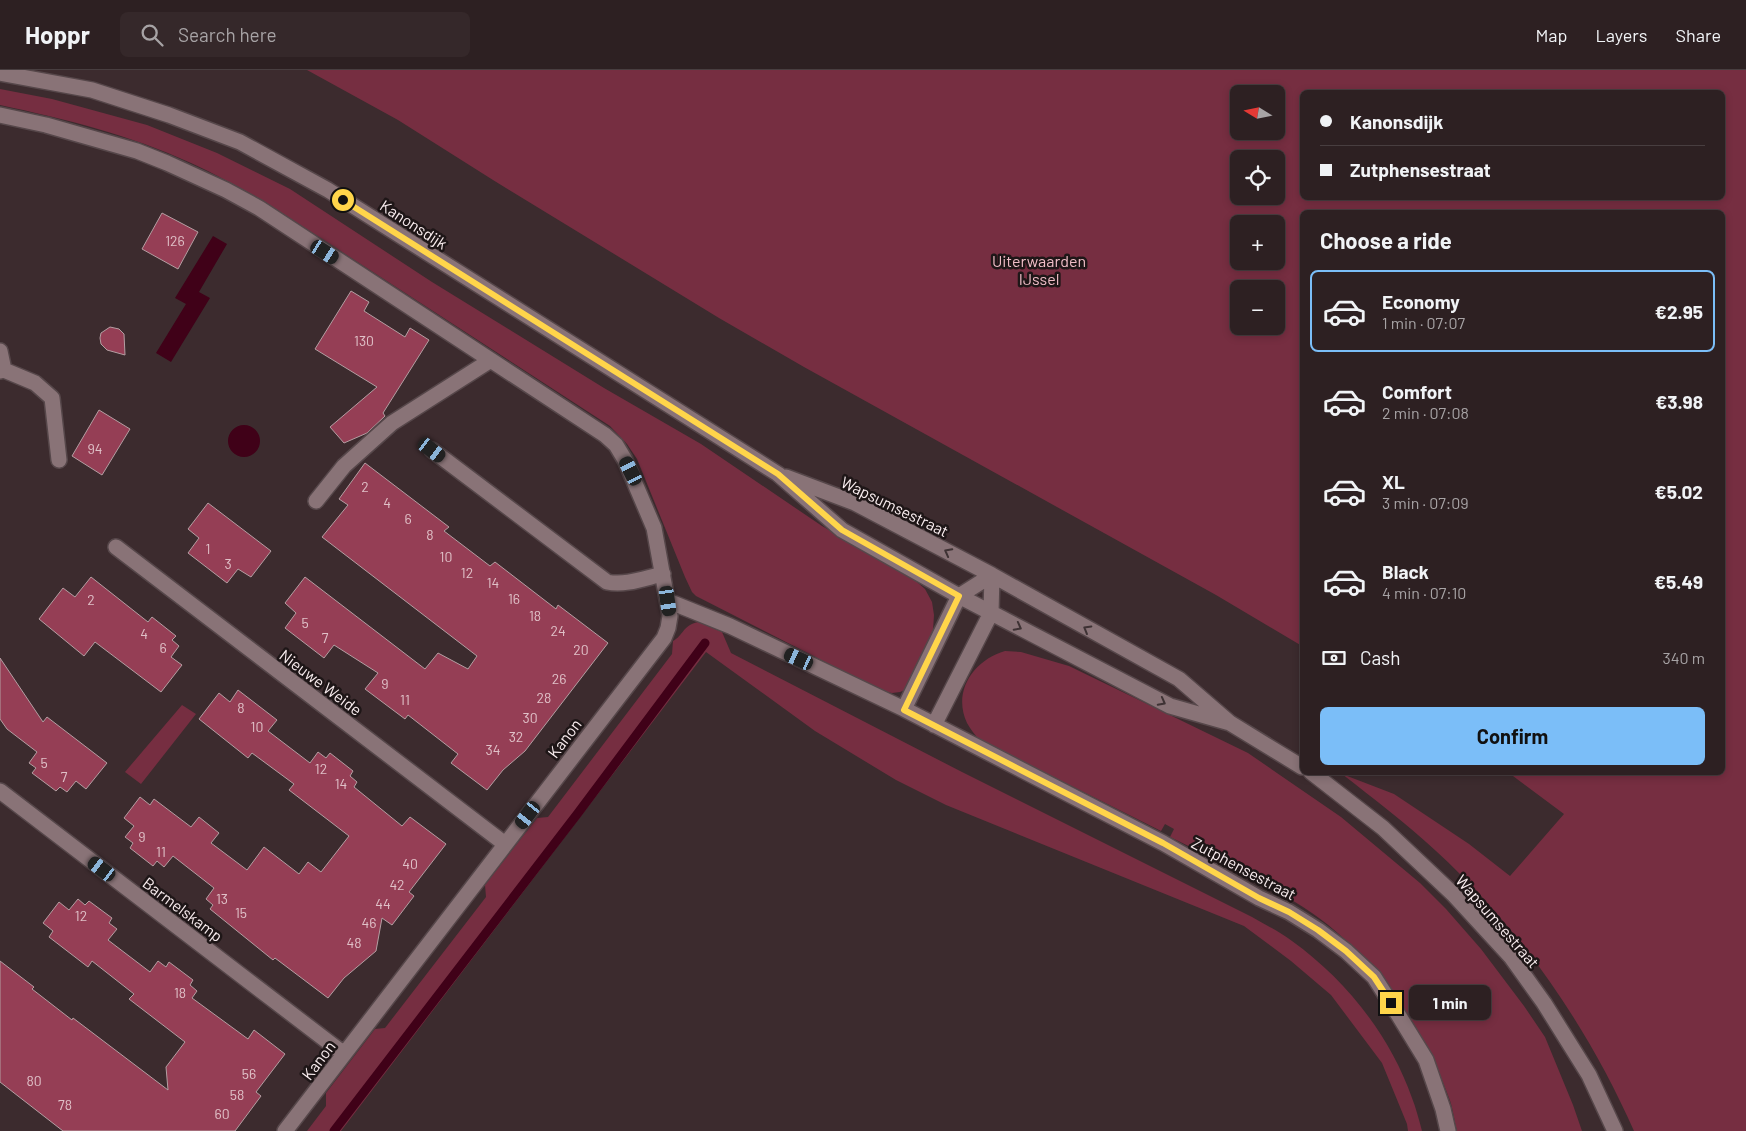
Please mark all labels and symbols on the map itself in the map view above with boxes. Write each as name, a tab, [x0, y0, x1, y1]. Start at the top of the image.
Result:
north arrow	[1230, 85, 1285, 140]
route start	[332, 189, 354, 211]
street label: Kanonsdijk	[377, 195, 451, 253]
house number: 126	[165, 232, 185, 249]
car	[308, 238, 341, 266]
park label: Uiterwaarden IJssel	[992, 251, 1086, 288]
house number: 130	[354, 332, 374, 349]
car	[415, 435, 448, 465]
house number: 94	[87, 440, 103, 457]
car	[617, 454, 644, 488]
street label: Wapsumsestraat	[838, 472, 952, 540]
house number: 2	[361, 478, 369, 495]
house number: 4	[383, 494, 391, 511]
house number: 6	[404, 510, 412, 527]
house number: 8	[426, 526, 434, 543]
house number: 1	[206, 540, 210, 557]
house number: 10	[440, 548, 452, 565]
one-way arrow	[945, 548, 954, 558]
house number: 3	[224, 555, 232, 572]
house number: 12	[461, 564, 473, 581]
house number: 14	[487, 574, 499, 591]
car	[658, 585, 677, 617]
house number: 16	[508, 590, 520, 607]
house number: 2	[87, 591, 95, 608]
house number: 18	[529, 607, 541, 624]
house number: 5	[301, 614, 309, 631]
one-way arrow	[1013, 621, 1022, 631]
house number: 24	[550, 622, 566, 639]
house number: 4	[140, 625, 148, 642]
one-way arrow	[1083, 625, 1092, 635]
house number: 7	[322, 629, 329, 646]
house number: 6	[159, 639, 167, 656]
house number: 20	[573, 641, 589, 658]
street label: Nieuwe Weide	[276, 645, 366, 719]
car	[782, 646, 815, 672]
house number: 26	[552, 670, 566, 687]
house number: 9	[381, 675, 389, 692]
house number: 28	[537, 689, 551, 706]
house number: 11	[400, 691, 410, 708]
one-way arrow	[1157, 696, 1166, 706]
house number: 8	[237, 699, 245, 716]
house number: 30	[522, 709, 538, 726]
street label: Kanon	[543, 715, 585, 761]
house number: 10	[251, 718, 263, 735]
house number: 32	[509, 728, 523, 745]
house number: 34	[486, 741, 500, 758]
house number: 5	[40, 754, 48, 771]
house number: 12	[315, 760, 327, 777]
house number: 7	[61, 768, 68, 785]
house number: 14	[335, 775, 347, 792]
car	[512, 799, 543, 831]
house number: 9	[138, 828, 146, 845]
street label: Zutphensestraat	[1189, 833, 1299, 903]
house number: 11	[156, 843, 166, 860]
car	[85, 854, 118, 884]
house number: 40	[402, 855, 418, 872]
street label: Wapsumsestraat	[1452, 871, 1544, 971]
street label: Barmelskamp	[139, 873, 227, 945]
house number: 42	[389, 876, 405, 893]
house number: 13	[216, 890, 228, 907]
house number: 44	[375, 895, 391, 912]
house number: 15	[235, 904, 247, 921]
house number: 12	[75, 907, 87, 924]
house number: 46	[362, 914, 376, 931]
house number: 48	[346, 934, 362, 951]
house number: 18	[174, 984, 186, 1001]
callout: 1 min	[1408, 986, 1491, 1020]
route end	[1380, 992, 1402, 1014]
street label: Kanon	[297, 1037, 339, 1083]
house number: 56	[242, 1065, 256, 1082]
house number: 80	[26, 1072, 42, 1089]
house number: 58	[230, 1086, 244, 1103]
house number: 78	[58, 1096, 72, 1113]
house number: 60	[214, 1105, 230, 1122]

